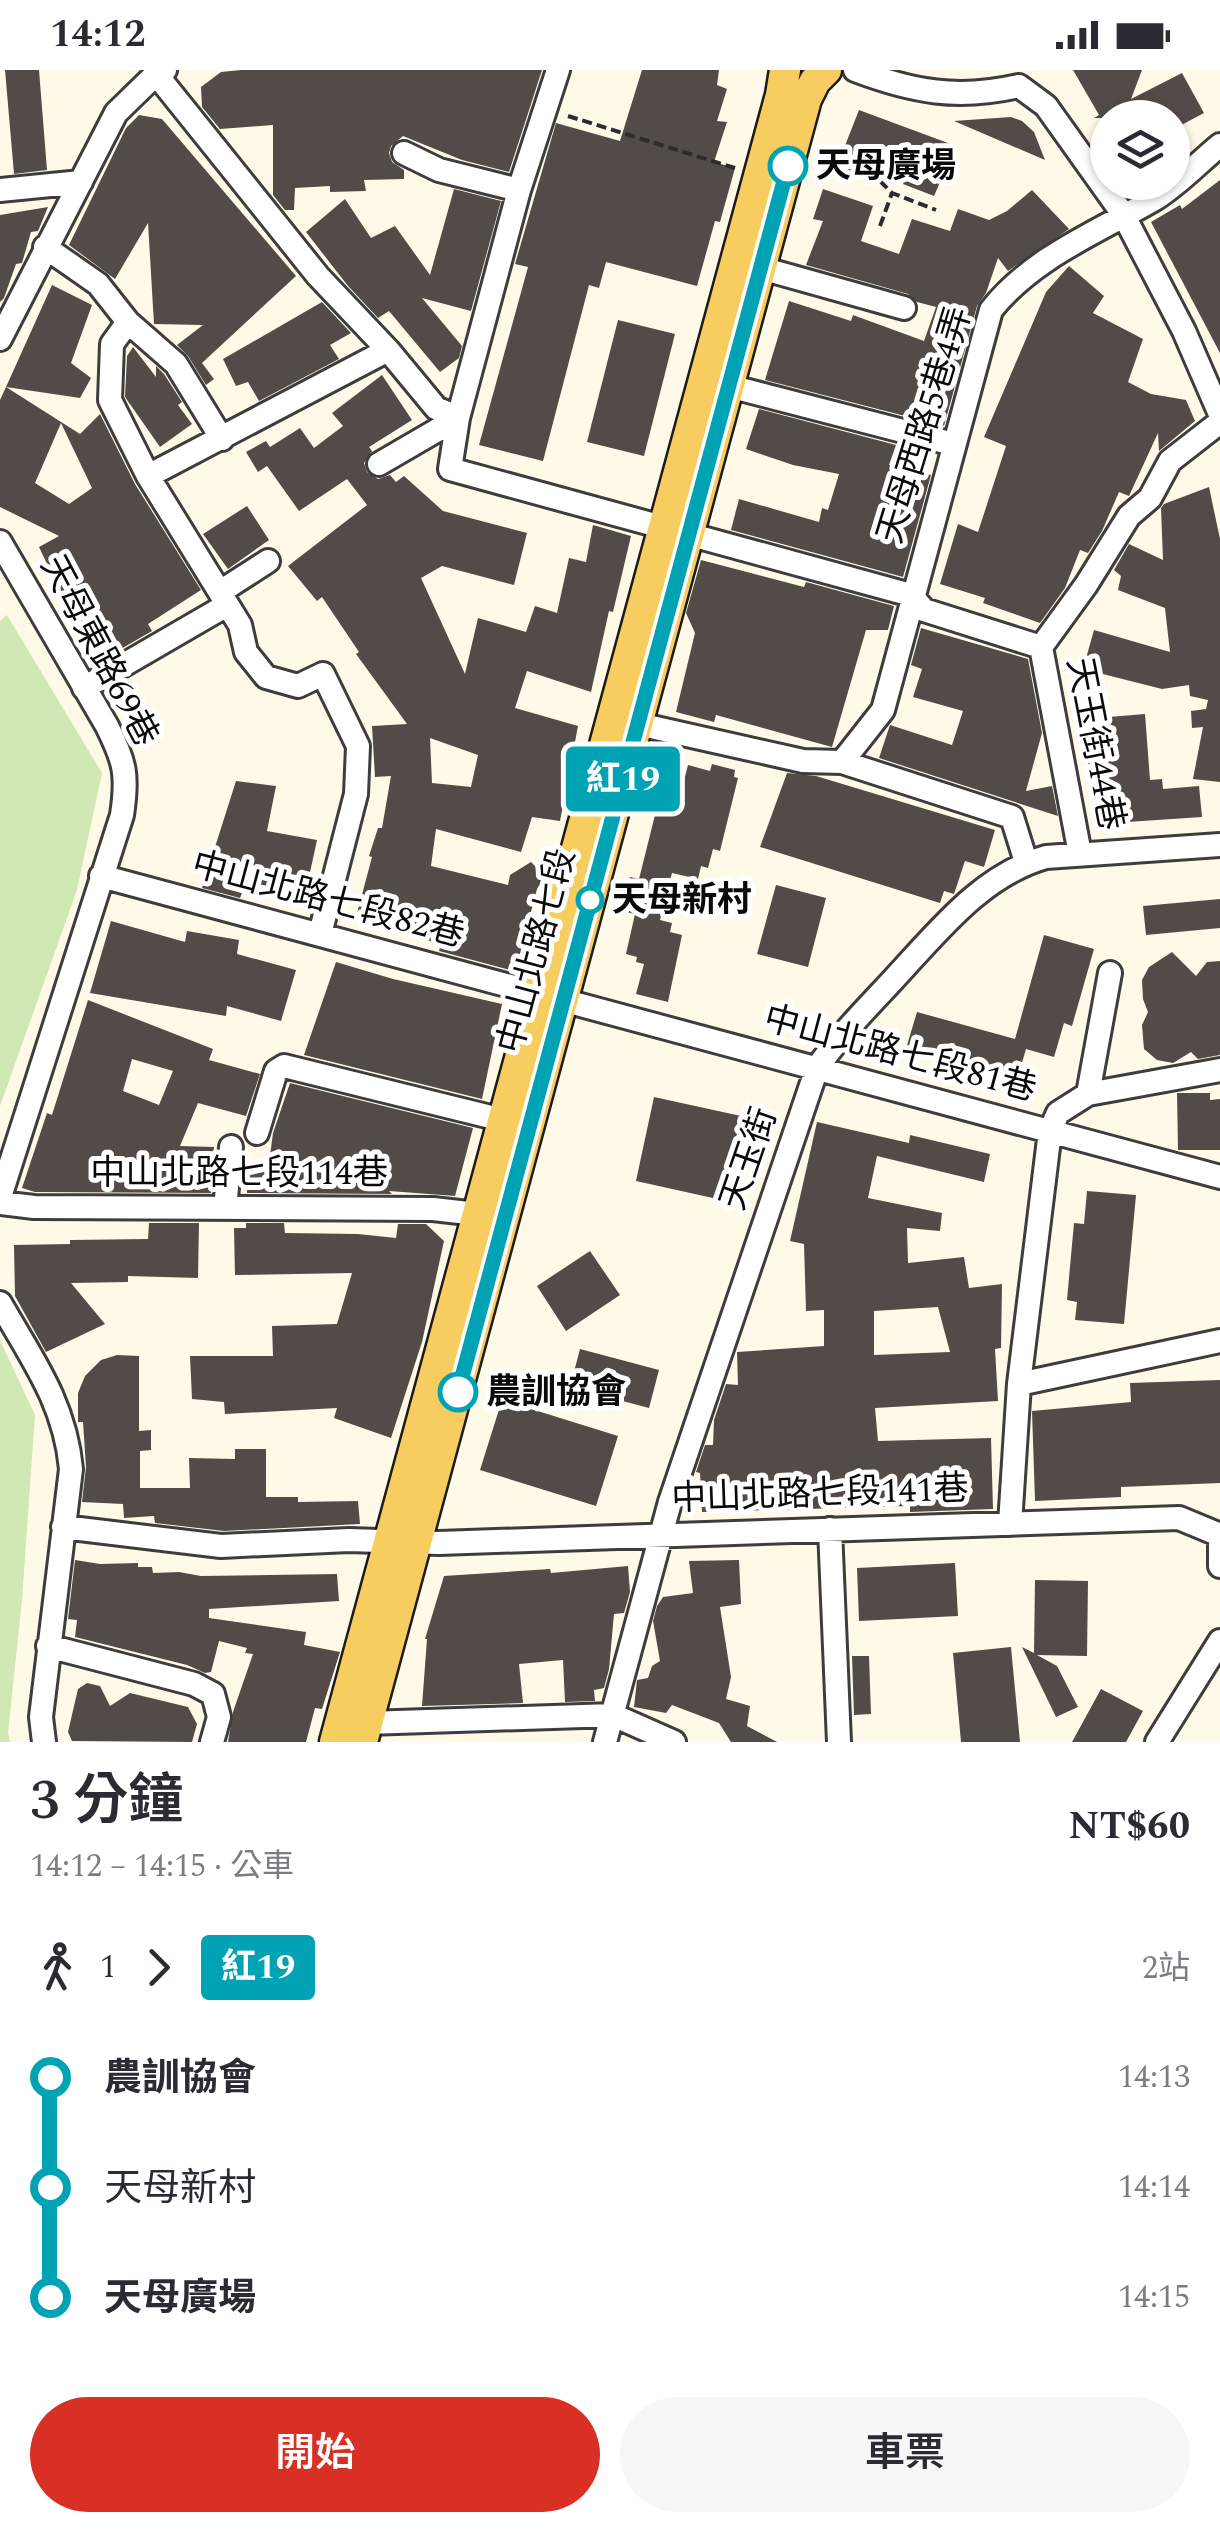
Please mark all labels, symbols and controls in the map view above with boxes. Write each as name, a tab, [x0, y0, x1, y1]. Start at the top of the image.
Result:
text: 14:12	[50, 6, 145, 64]
map controls	[1090, 100, 1190, 200]
button: layers	[1090, 100, 1190, 200]
place label: 天母廣場	[816, 140, 956, 193]
marker: 天母廣場	[769, 147, 807, 185]
street label: 天母西路5巷4弄	[864, 300, 986, 550]
street label: 天母東路69巷	[26, 546, 172, 756]
street label: 天玉街44巷	[1052, 653, 1138, 835]
line badge: 紅19	[566, 746, 680, 812]
text: 紅19	[586, 753, 660, 806]
street label: 中山北路七段82巷	[186, 838, 470, 962]
street label: 中山北路七段	[484, 843, 590, 1059]
place label: 天母新村	[612, 874, 752, 927]
marker: 天母新村	[577, 887, 603, 913]
street label: 中山北路七段81巷	[758, 992, 1042, 1116]
street label: 天玉街	[707, 1101, 791, 1217]
street label: 中山北路七段114巷	[90, 1147, 388, 1200]
place label: 農訓協會	[486, 1366, 626, 1419]
marker: 農訓協會	[439, 1373, 477, 1411]
street label: 中山北路七段141巷	[670, 1462, 970, 1526]
text: 3 分鐘	[30, 1760, 183, 1843]
text: NT$60	[1068, 1798, 1190, 1856]
text: 14:12 – 14:15 · 公車	[30, 1842, 294, 1891]
icon: walk	[30, 1940, 85, 1995]
icon: forward	[131, 1940, 186, 1995]
text: 紅19	[221, 1941, 295, 1994]
text: 1	[100, 1943, 116, 1992]
text: 2站	[1142, 1944, 1190, 1993]
text: 農訓協會	[104, 2050, 256, 2108]
text: 14:13	[1118, 2053, 1190, 2102]
text: 天母新村	[104, 2160, 256, 2218]
text: 14:14	[1118, 2163, 1190, 2212]
text: 天母廣場	[104, 2270, 256, 2328]
text: 14:15	[1118, 2273, 1190, 2322]
button: 開始	[30, 2397, 600, 2512]
button: 車票	[620, 2397, 1190, 2512]

